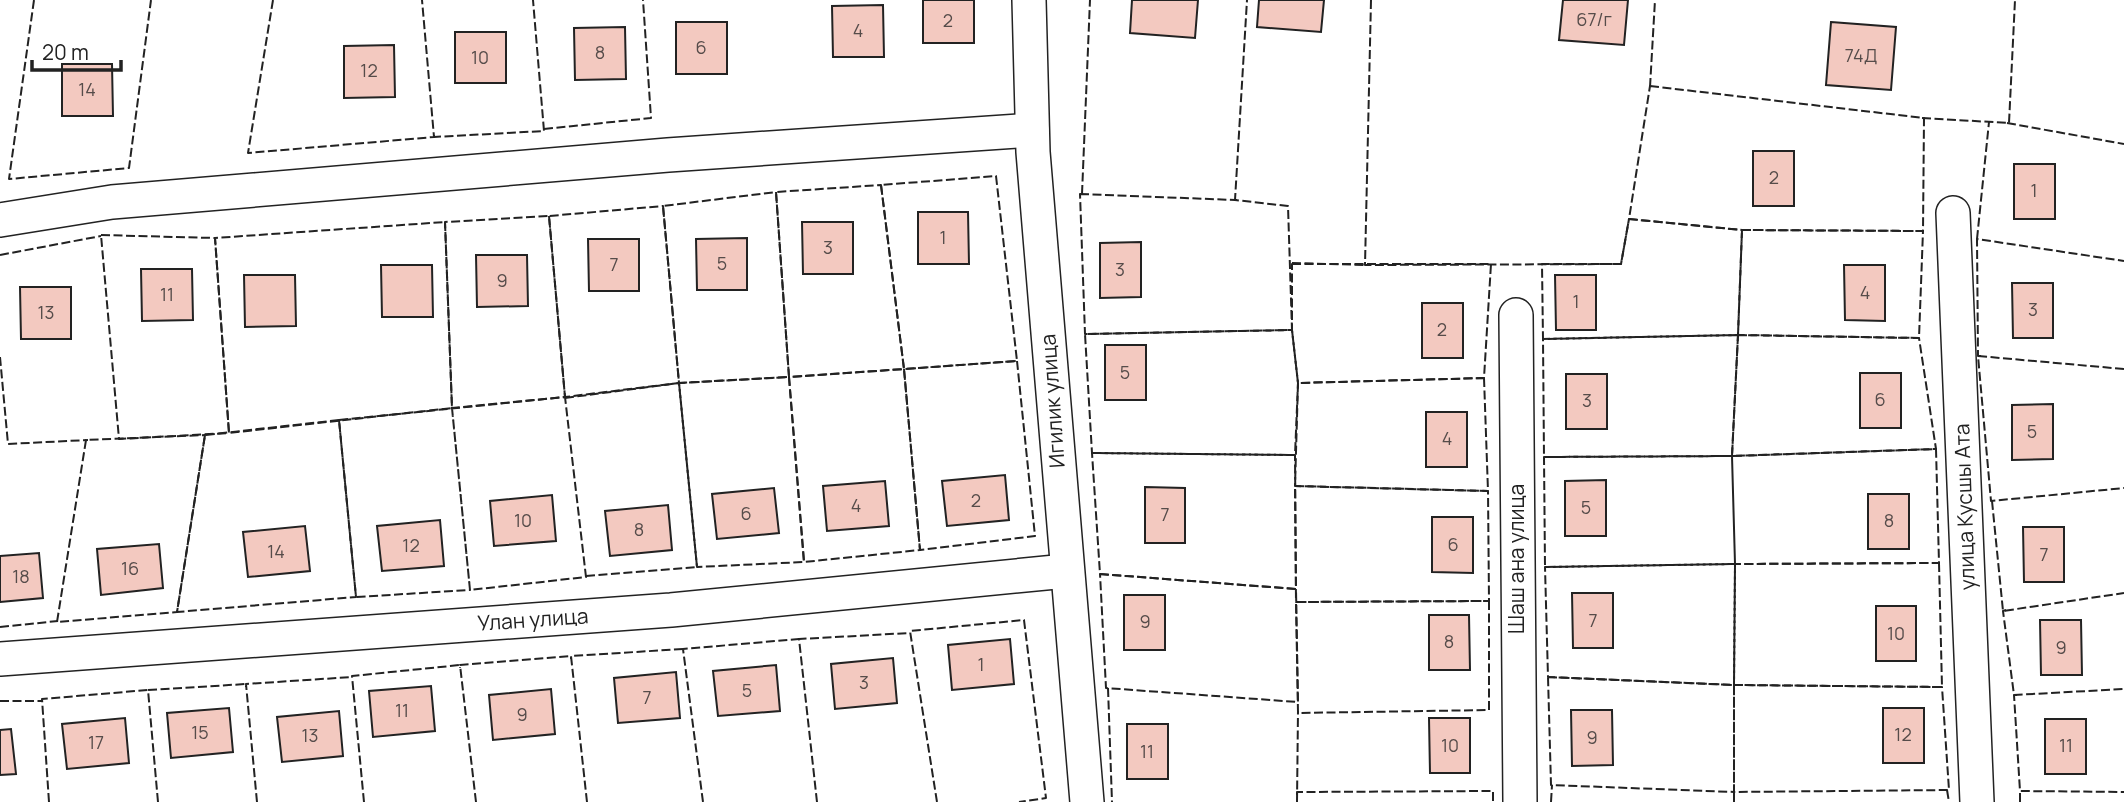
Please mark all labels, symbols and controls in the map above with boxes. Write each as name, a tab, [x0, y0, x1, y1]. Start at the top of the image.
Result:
house number: 67/г	[1576, 7, 1612, 31]
house number: 2	[943, 8, 953, 32]
house number: 4	[853, 18, 863, 42]
scale bar	[32, 28, 121, 72]
house number: 6	[695, 35, 707, 59]
text: 20 m	[42, 38, 89, 66]
house number: 8	[595, 40, 605, 64]
house number: 74Д	[1845, 43, 1877, 67]
house number: 10	[471, 45, 489, 69]
house number: 12	[360, 58, 378, 82]
house number: 14	[78, 77, 96, 101]
house number: 2	[1769, 165, 1779, 189]
house number: 1	[2030, 178, 2038, 202]
house number: 1	[939, 225, 947, 249]
house number: 3	[823, 235, 833, 259]
house number: 5	[717, 251, 727, 275]
house number: 7	[609, 252, 619, 276]
house number: 3	[1115, 257, 1125, 281]
house number: 9	[496, 268, 508, 292]
house number: 4	[1860, 280, 1870, 304]
house number: 11	[160, 282, 174, 306]
house number: 1	[1572, 289, 1580, 313]
house number: 3	[2028, 297, 2038, 321]
house number: 13	[38, 300, 54, 324]
house number: 2	[1437, 317, 1447, 341]
street label: Игилик улица	[1033, 333, 1071, 469]
house number: 5	[1120, 360, 1130, 384]
house number: 6	[1874, 387, 1886, 411]
house number: 3	[1582, 388, 1592, 412]
house number: 5	[2027, 419, 2037, 443]
street label: улица Кусшы Ата	[1947, 423, 1981, 591]
house number: 4	[1442, 426, 1452, 450]
street label: Шаш ана улица	[1502, 484, 1530, 634]
house number: 2	[971, 488, 981, 512]
house number: 4	[851, 493, 861, 517]
house number: 5	[1581, 495, 1591, 519]
house number: 6	[740, 501, 752, 525]
house number: 7	[1160, 502, 1170, 526]
house number: 10	[514, 508, 532, 532]
house number: 8	[1884, 508, 1894, 532]
house number: 8	[634, 517, 644, 541]
house number: 6	[1447, 532, 1459, 556]
house number: 12	[402, 533, 420, 557]
house number: 14	[267, 539, 285, 563]
house number: 7	[2039, 542, 2049, 566]
house number: 16	[121, 556, 139, 580]
house number: 18	[12, 564, 30, 588]
street label: Улан улица	[477, 601, 589, 637]
house number: 7	[1588, 608, 1598, 632]
house number: 9	[1139, 609, 1151, 633]
house number: 10	[1887, 621, 1905, 645]
house number: 8	[1444, 629, 1454, 653]
house number: 9	[2055, 635, 2067, 659]
house number: 1	[977, 652, 985, 676]
house number: 3	[859, 670, 869, 694]
house number: 5	[742, 678, 752, 702]
house number: 7	[642, 685, 652, 709]
house number: 11	[395, 698, 409, 722]
house number: 9	[516, 702, 528, 726]
house number: 15	[191, 720, 209, 744]
house number: 12	[1894, 722, 1912, 746]
house number: 13	[302, 723, 318, 747]
house number: 9	[1586, 725, 1598, 749]
house number: 17	[88, 730, 104, 754]
house number: 10	[1441, 733, 1459, 757]
house number: 11	[2059, 733, 2073, 757]
house number: 11	[1140, 739, 1154, 763]

